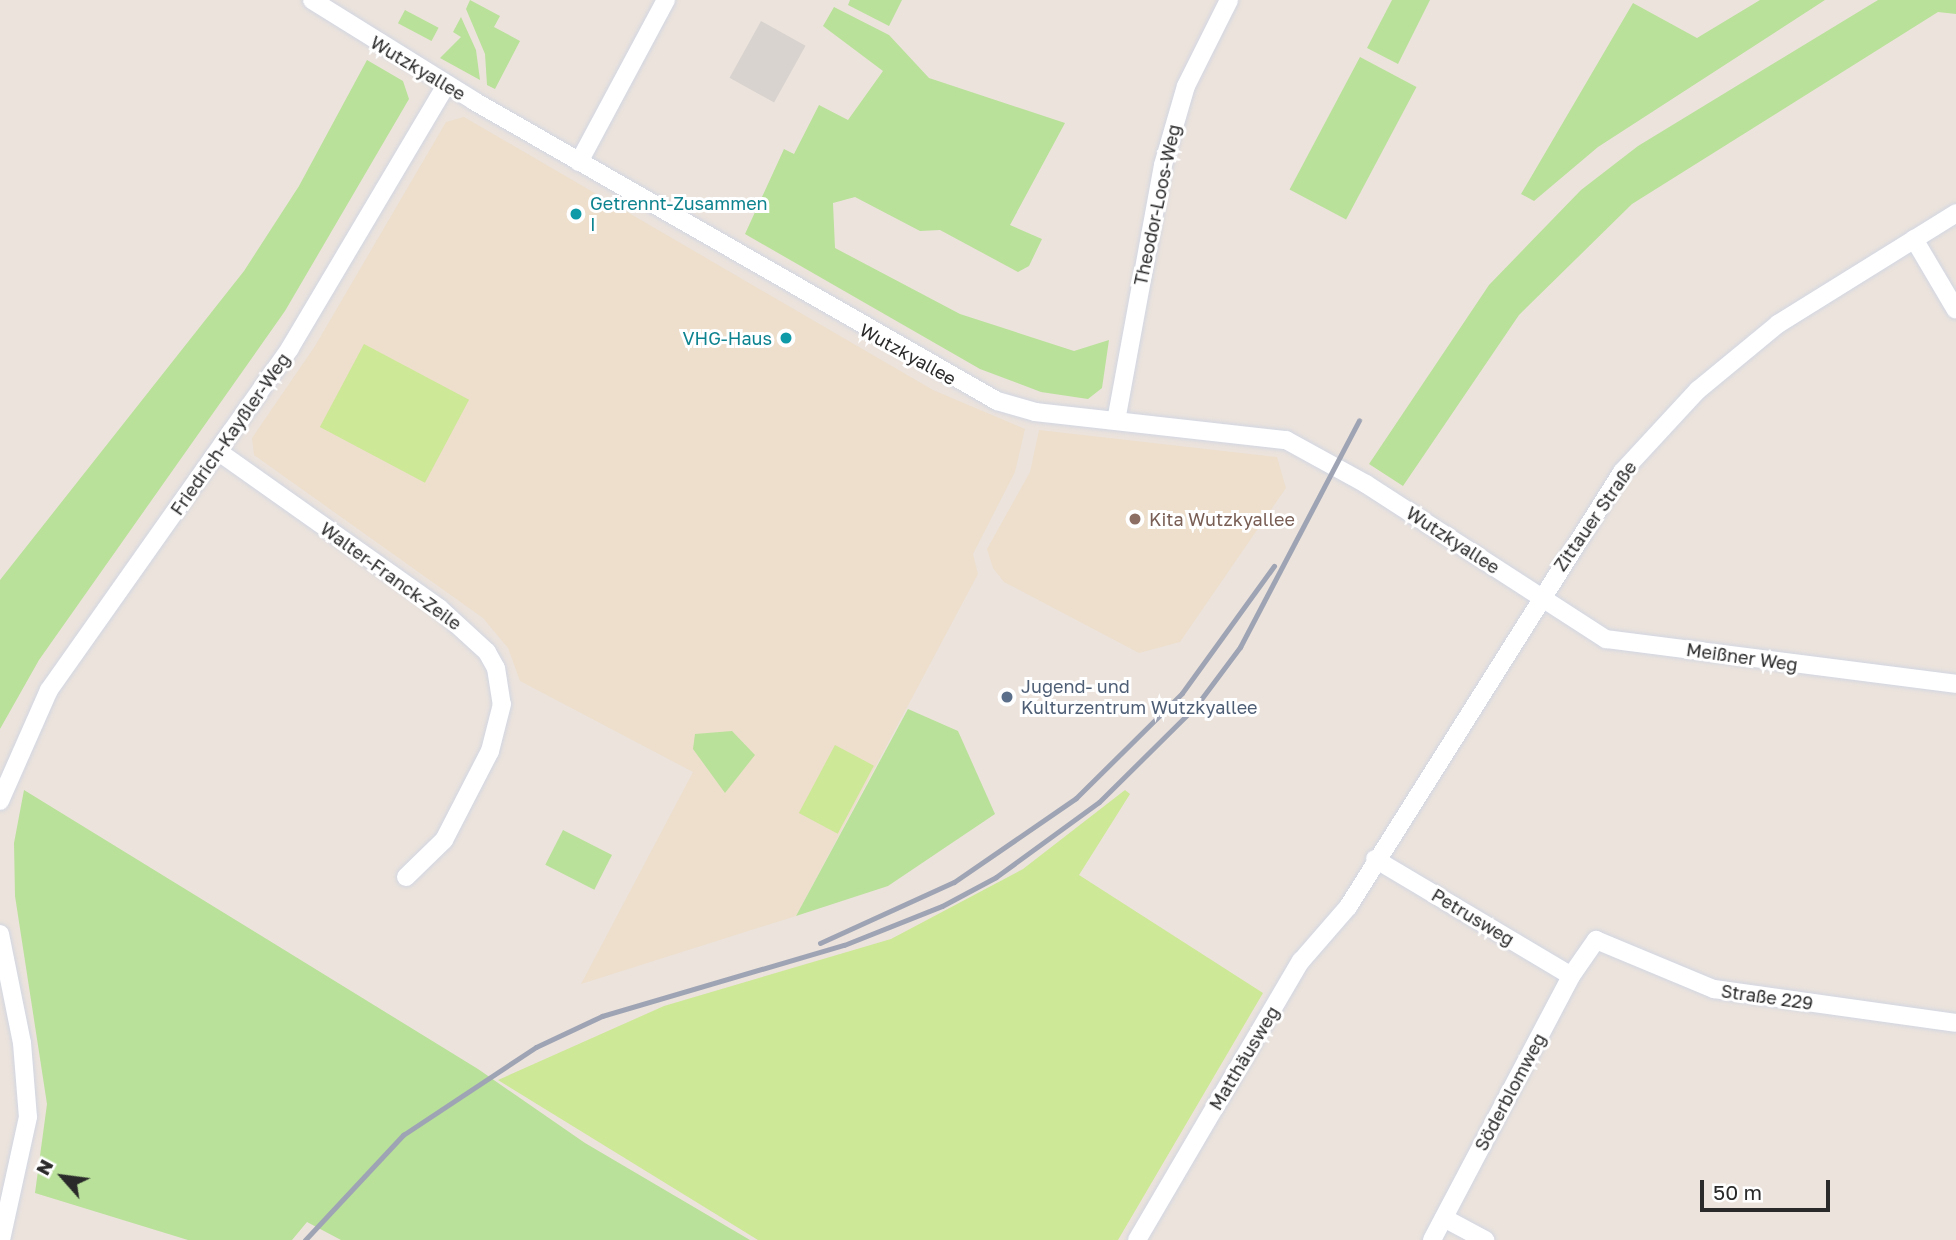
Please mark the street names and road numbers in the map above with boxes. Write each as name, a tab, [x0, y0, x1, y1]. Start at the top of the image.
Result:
street label: Wutzkyallee	[367, 31, 469, 105]
street label: Theodor-Loos-Weg	[1129, 122, 1185, 288]
street label: Wutzkyallee	[856, 319, 960, 389]
street label: Friedrich-Kayßler-Weg	[166, 349, 294, 519]
street label: Zittauer Straße	[1549, 457, 1641, 575]
street label: Wutzkyallee	[1402, 502, 1504, 578]
street label: Walter-Franck-Zeile	[316, 518, 466, 634]
street label: Meißner Weg	[1685, 638, 1799, 676]
street label: Petrusweg	[1428, 884, 1518, 950]
street label: Straße 229	[1720, 980, 1814, 1014]
street label: Matthäusweg	[1205, 1002, 1283, 1114]
street label: Söderblomweg	[1470, 1030, 1550, 1154]

